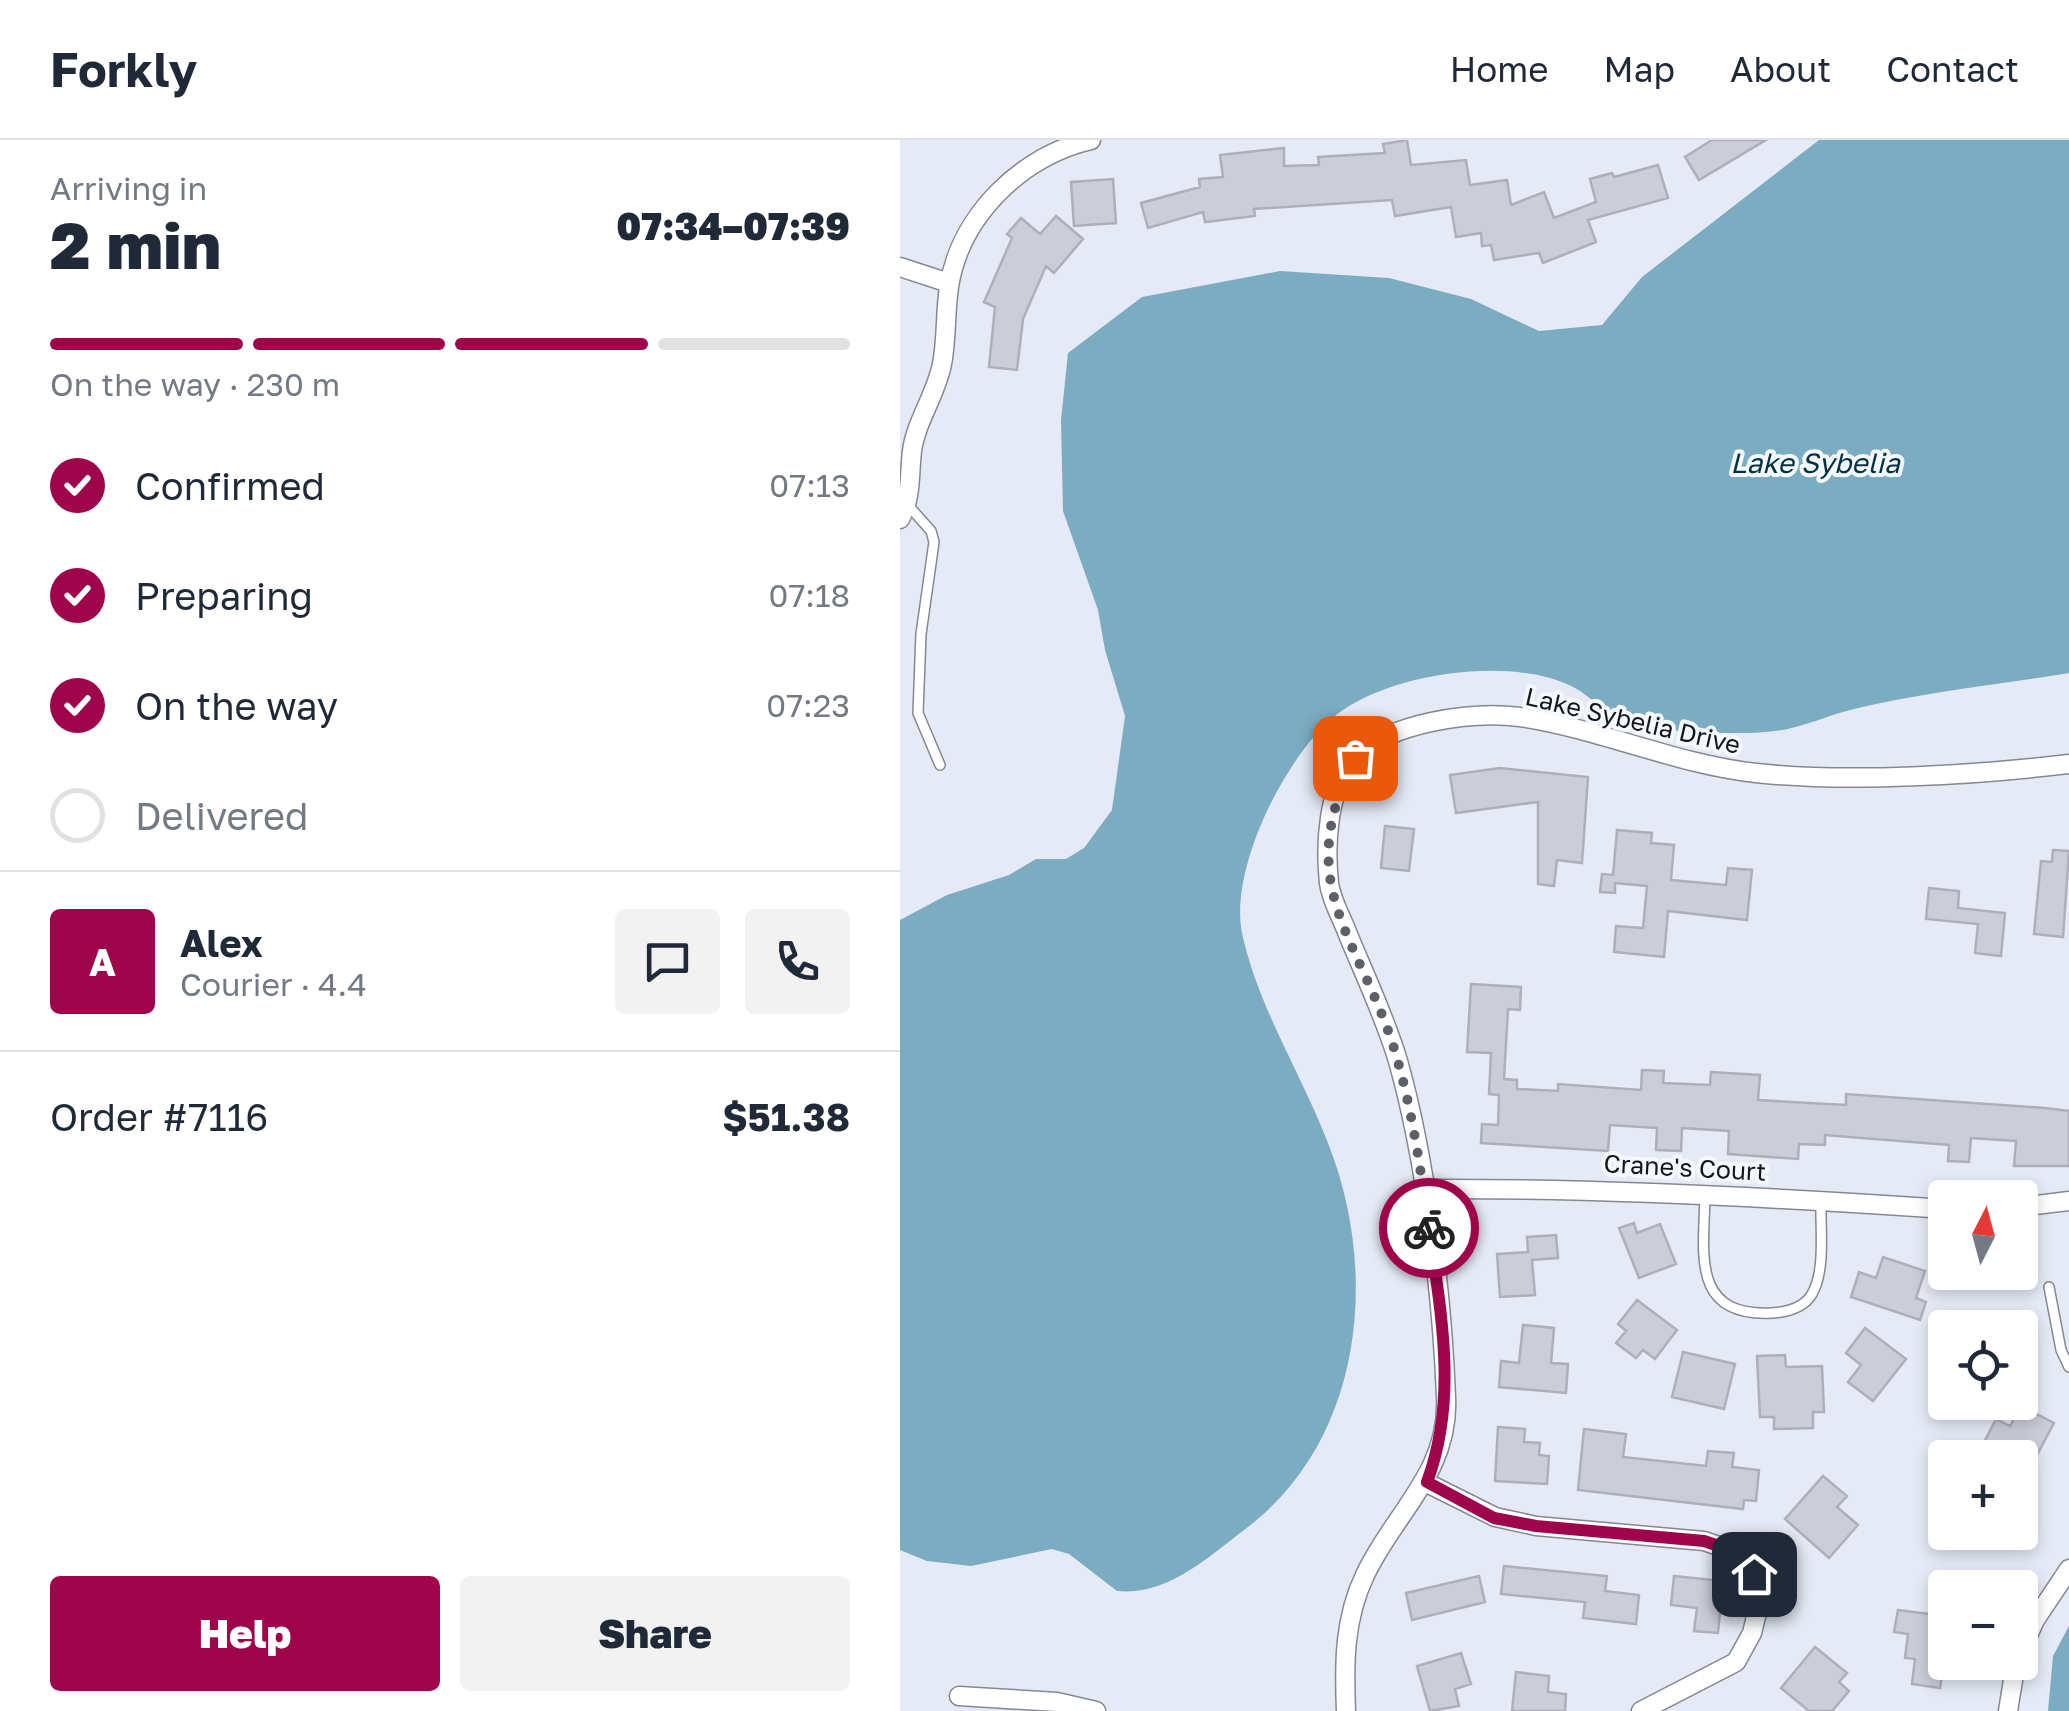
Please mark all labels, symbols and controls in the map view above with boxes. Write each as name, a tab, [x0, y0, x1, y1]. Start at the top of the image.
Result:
text: Forkly	[50, 40, 197, 98]
text: Home	[1450, 48, 1549, 90]
text: Map	[1604, 48, 1675, 90]
text: About	[1730, 48, 1831, 90]
text: Contact	[1886, 48, 2019, 90]
text: Arriving in	[50, 169, 207, 207]
text: 07:34–07:39	[616, 203, 850, 248]
text: 2 min	[50, 205, 221, 283]
text: On the way · 230 m	[50, 365, 340, 403]
water label: Lake Sybelia	[1730, 446, 1901, 479]
icon: check	[50, 458, 105, 513]
text: Confirmed	[135, 463, 325, 508]
text: 07:13	[769, 466, 850, 504]
icon: check	[50, 568, 105, 623]
text: Preparing	[135, 573, 313, 618]
text: 07:18	[769, 576, 850, 614]
icon: check	[50, 678, 105, 733]
street label: Lake Sybelia Drive	[1523, 680, 1743, 760]
text: On the way	[135, 683, 338, 728]
text: 07:23	[766, 686, 850, 724]
pin	[1313, 716, 1398, 801]
icon: bag	[1328, 731, 1383, 786]
text: Delivered	[135, 793, 308, 838]
button: chat	[615, 909, 720, 1014]
button: phone	[745, 909, 850, 1014]
text: Alex	[180, 920, 263, 965]
text: A	[89, 939, 116, 984]
text: Courier · 4.4	[180, 965, 367, 1003]
text: Order #7116	[50, 1094, 268, 1139]
text: $51.38	[722, 1094, 850, 1139]
street label: Crane's Court	[1603, 1147, 1767, 1187]
courier	[1379, 1178, 1479, 1278]
north arrow	[1928, 1180, 2038, 1290]
map controls	[1928, 1180, 2038, 1680]
icon: bike	[1402, 1201, 1457, 1256]
button: locate	[1928, 1310, 2038, 1420]
button: +	[1928, 1440, 2038, 1550]
pin	[1712, 1532, 1797, 1617]
icon: home	[1727, 1547, 1782, 1602]
button: −	[1928, 1570, 2038, 1680]
button: Help	[50, 1576, 440, 1691]
button: Share	[460, 1576, 850, 1691]

